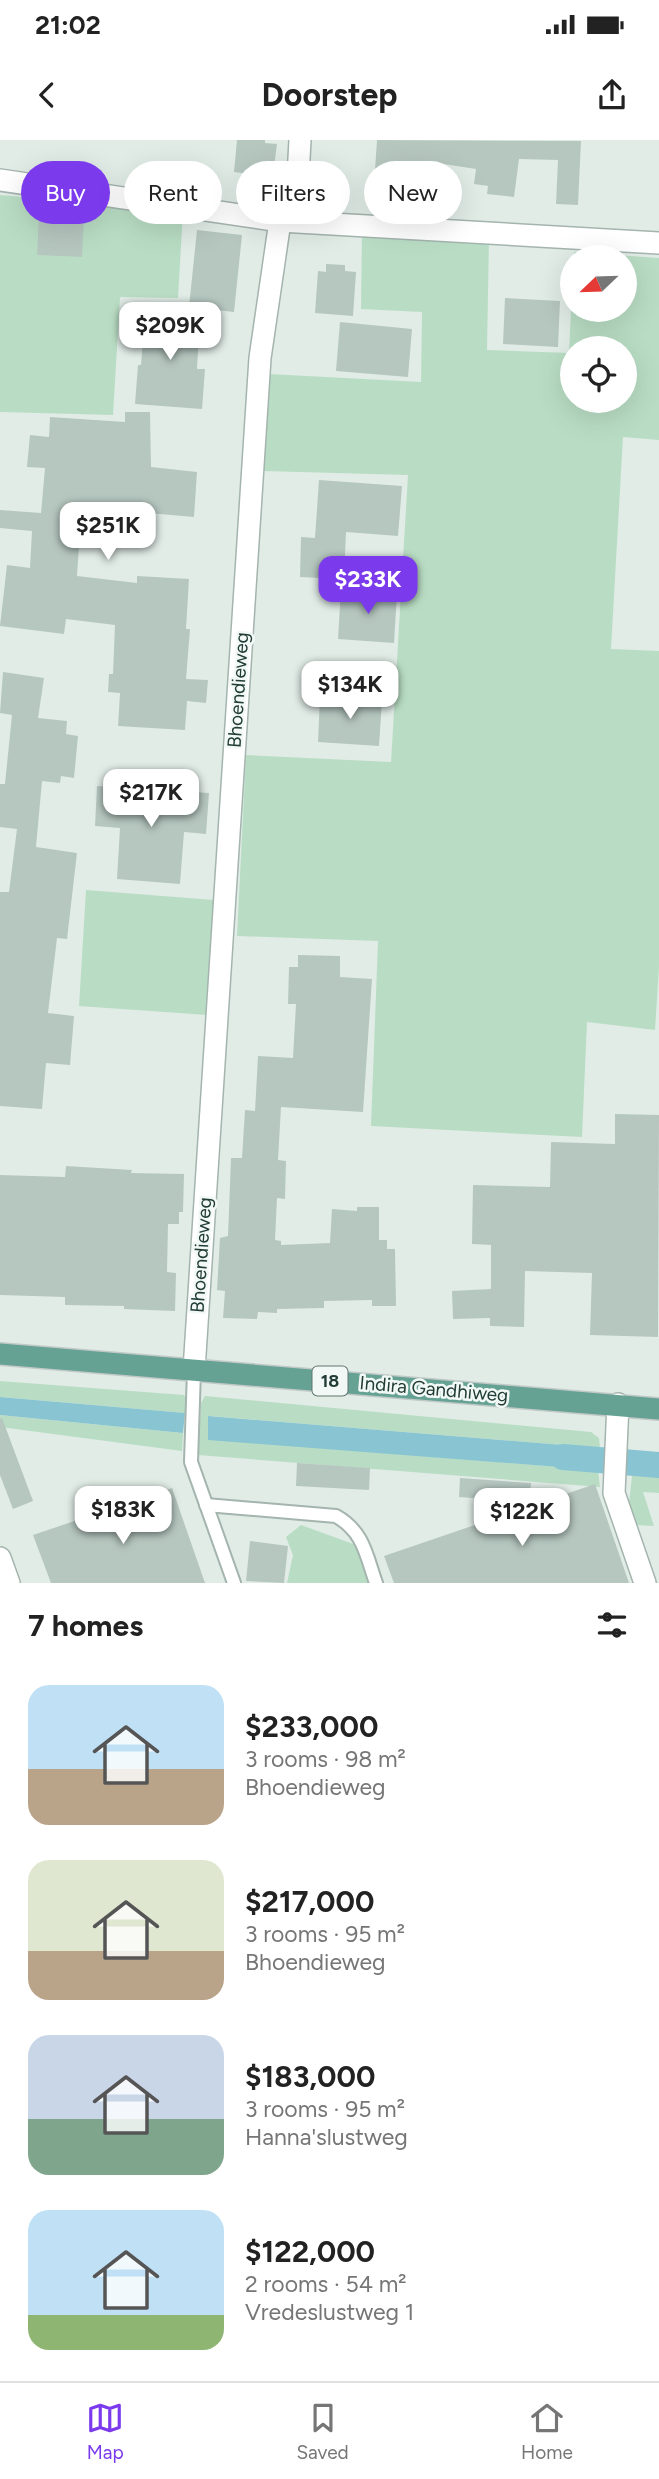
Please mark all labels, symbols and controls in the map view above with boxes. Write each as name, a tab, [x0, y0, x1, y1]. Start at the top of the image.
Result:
text: 21:02	[35, 9, 101, 41]
icon: back	[28, 76, 66, 114]
text: Doorstep	[261, 76, 398, 114]
icon: share	[593, 76, 631, 114]
chip: Buy	[21, 161, 110, 224]
chip: Rent	[124, 161, 222, 224]
chip: Filters	[236, 161, 350, 224]
chip: New	[364, 161, 462, 224]
north arrow	[560, 245, 637, 322]
map controls	[560, 245, 637, 413]
pin: $209K	[121, 302, 219, 362]
text: $209K	[135, 311, 205, 339]
button: locate	[560, 336, 637, 413]
pin: $251K	[59, 502, 157, 562]
text: $251K	[76, 511, 140, 539]
pin: $233K	[319, 556, 417, 616]
text: $233K	[335, 565, 401, 593]
street label: Bhoendieweg	[222, 631, 254, 749]
pin: $134K	[301, 662, 399, 721]
text: $134K	[317, 670, 383, 698]
pin: $217K	[102, 770, 200, 829]
text: $217K	[119, 778, 183, 806]
street label: Bhoendieweg	[185, 1196, 217, 1314]
road number: 18	[312, 1366, 348, 1396]
street label: Indira Gandhiweg	[359, 1371, 509, 1407]
pin: $183K	[74, 1486, 172, 1546]
pin: $122K	[473, 1488, 571, 1548]
text: $183K	[91, 1495, 155, 1523]
text: $122K	[490, 1497, 554, 1525]
icon: filters	[593, 1606, 631, 1644]
text: 7 homes	[28, 1607, 143, 1644]
text: $233,000	[245, 1708, 378, 1745]
icon: home	[84, 1713, 168, 1797]
text: 3 rooms · 98 m²	[245, 1745, 406, 1773]
text: Bhoendieweg	[245, 1773, 386, 1801]
text: $217,000	[245, 1883, 374, 1920]
icon: home	[84, 1888, 168, 1972]
text: 3 rooms · 95 m²	[245, 1920, 405, 1948]
text: Bhoendieweg	[245, 1948, 386, 1976]
text: $183,000	[245, 2058, 375, 2095]
icon: home	[84, 2063, 168, 2147]
text: 3 rooms · 95 m²	[245, 2095, 405, 2123]
text: Hanna'slustweg	[245, 2123, 408, 2151]
text: $122,000	[245, 2233, 375, 2270]
icon: home	[84, 2238, 168, 2322]
text: 2 rooms · 54 m²	[245, 2270, 407, 2298]
text: Vredeslustweg 1	[245, 2298, 414, 2326]
tab: Map	[86, 2399, 124, 2464]
tab: Saved	[296, 2399, 349, 2464]
tab: Home	[521, 2399, 573, 2464]

